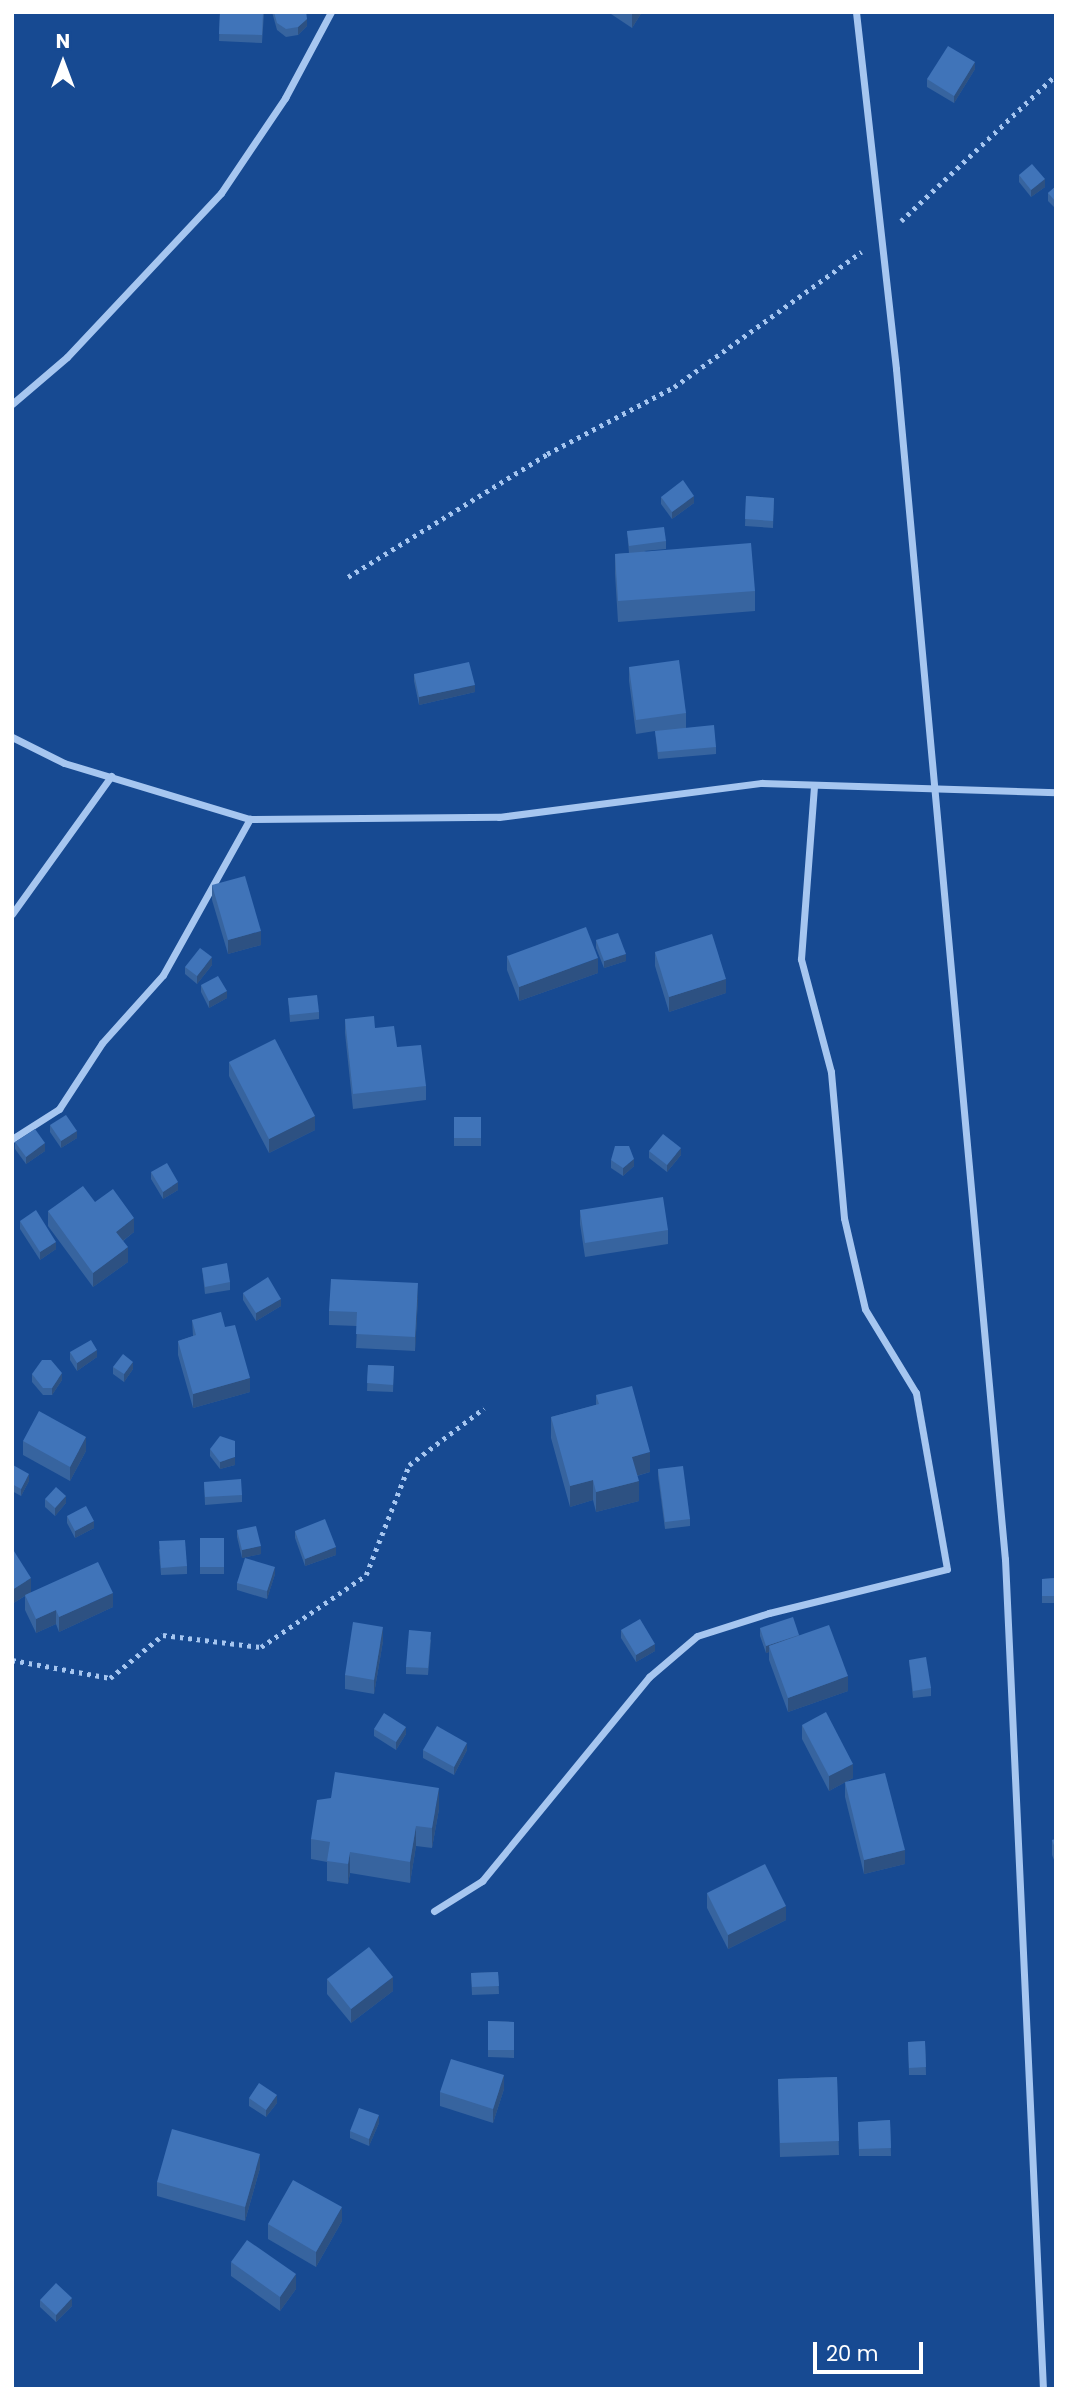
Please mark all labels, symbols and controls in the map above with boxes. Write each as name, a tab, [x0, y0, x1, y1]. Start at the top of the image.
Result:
north arrow	[28, 28, 98, 98]
text: N	[56, 28, 70, 55]
scale bar	[816, 2328, 926, 2372]
text: 20 m	[826, 2339, 879, 2368]

